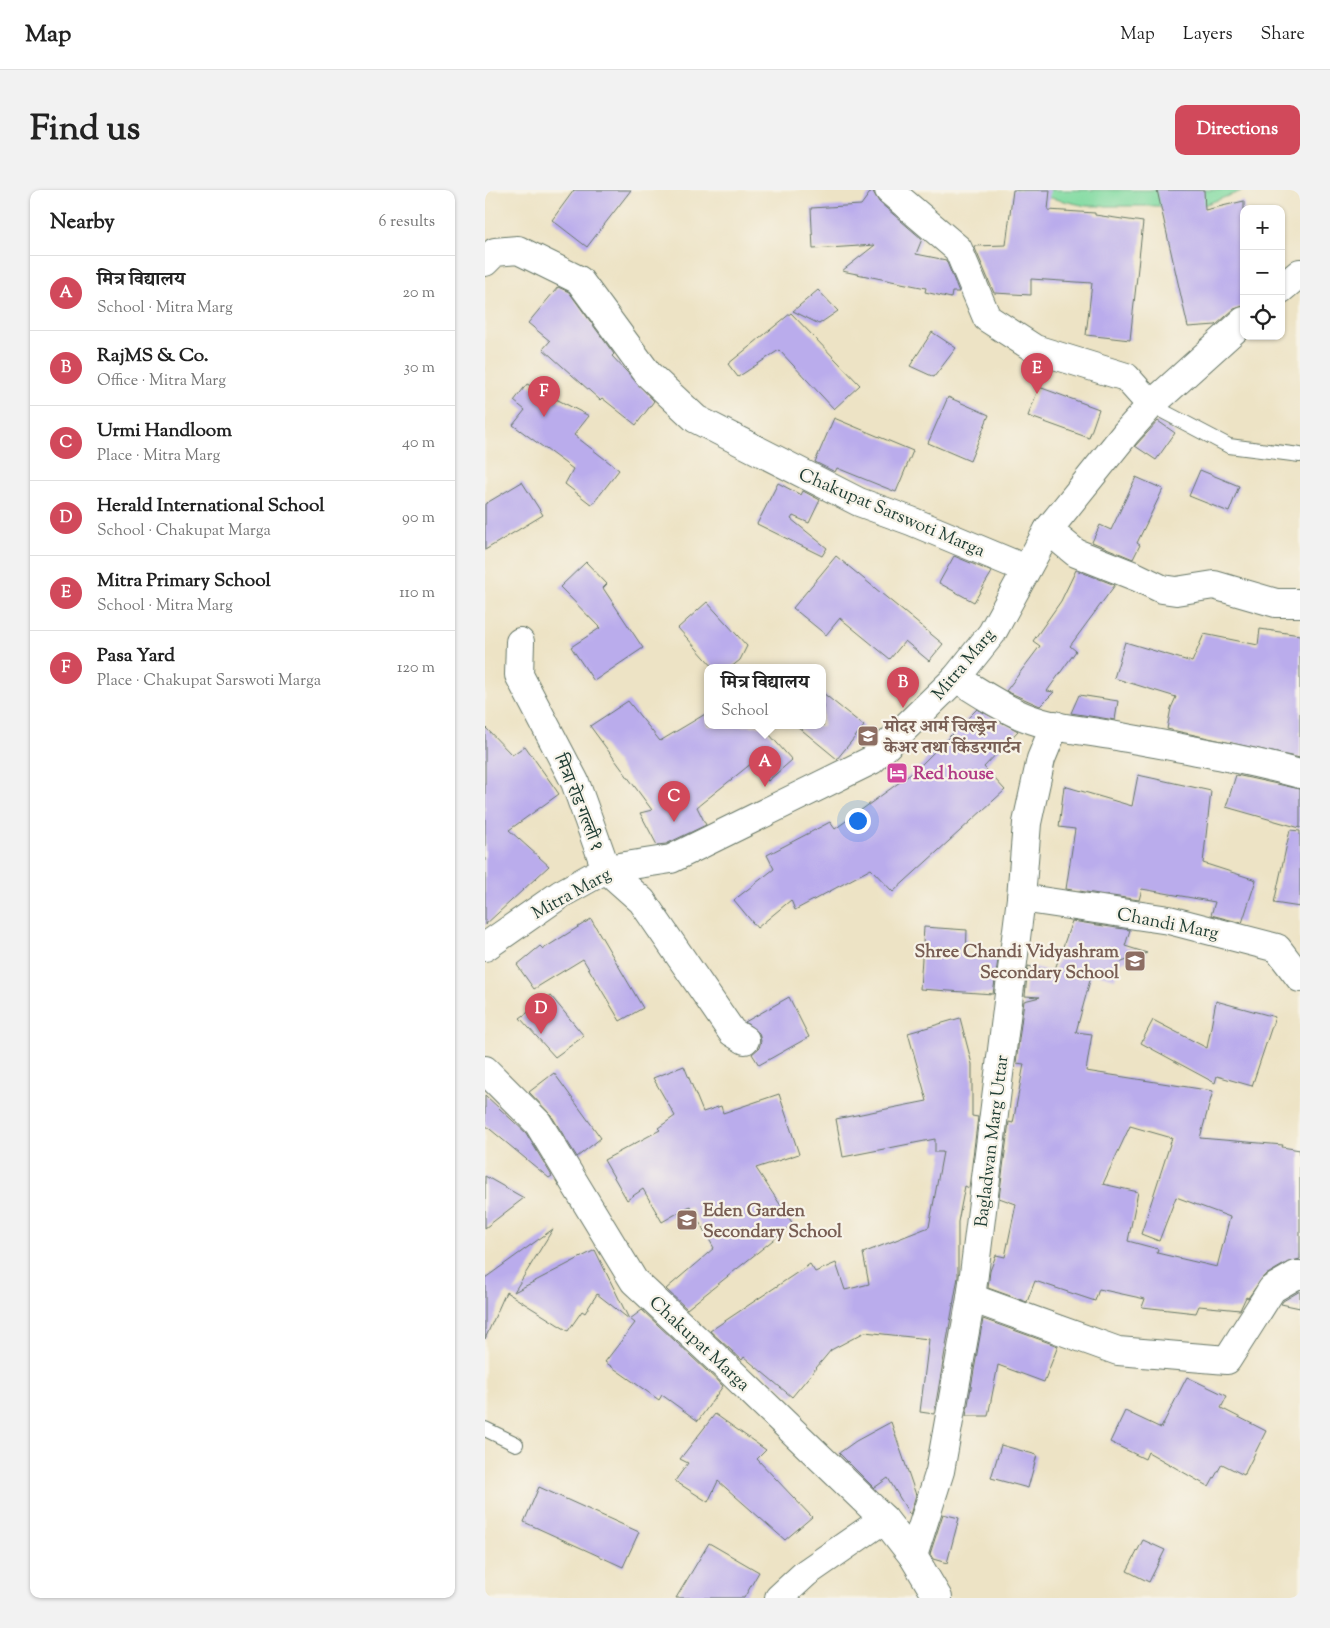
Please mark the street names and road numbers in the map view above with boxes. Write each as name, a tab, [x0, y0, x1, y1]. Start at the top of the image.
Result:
street label: Chakupat Sarswoti Marga	[794, 463, 988, 565]
street label: Mitra Marg	[927, 624, 1002, 707]
street label: मित्रा रोड गल्ली १	[546, 749, 608, 855]
street label: Mitra Marg	[528, 862, 616, 927]
street label: Chandi Marg	[1115, 902, 1221, 948]
street label: Bagladwan Marg Uttar	[970, 1053, 1016, 1229]
street label: Chakupat Marga	[642, 1291, 755, 1398]

